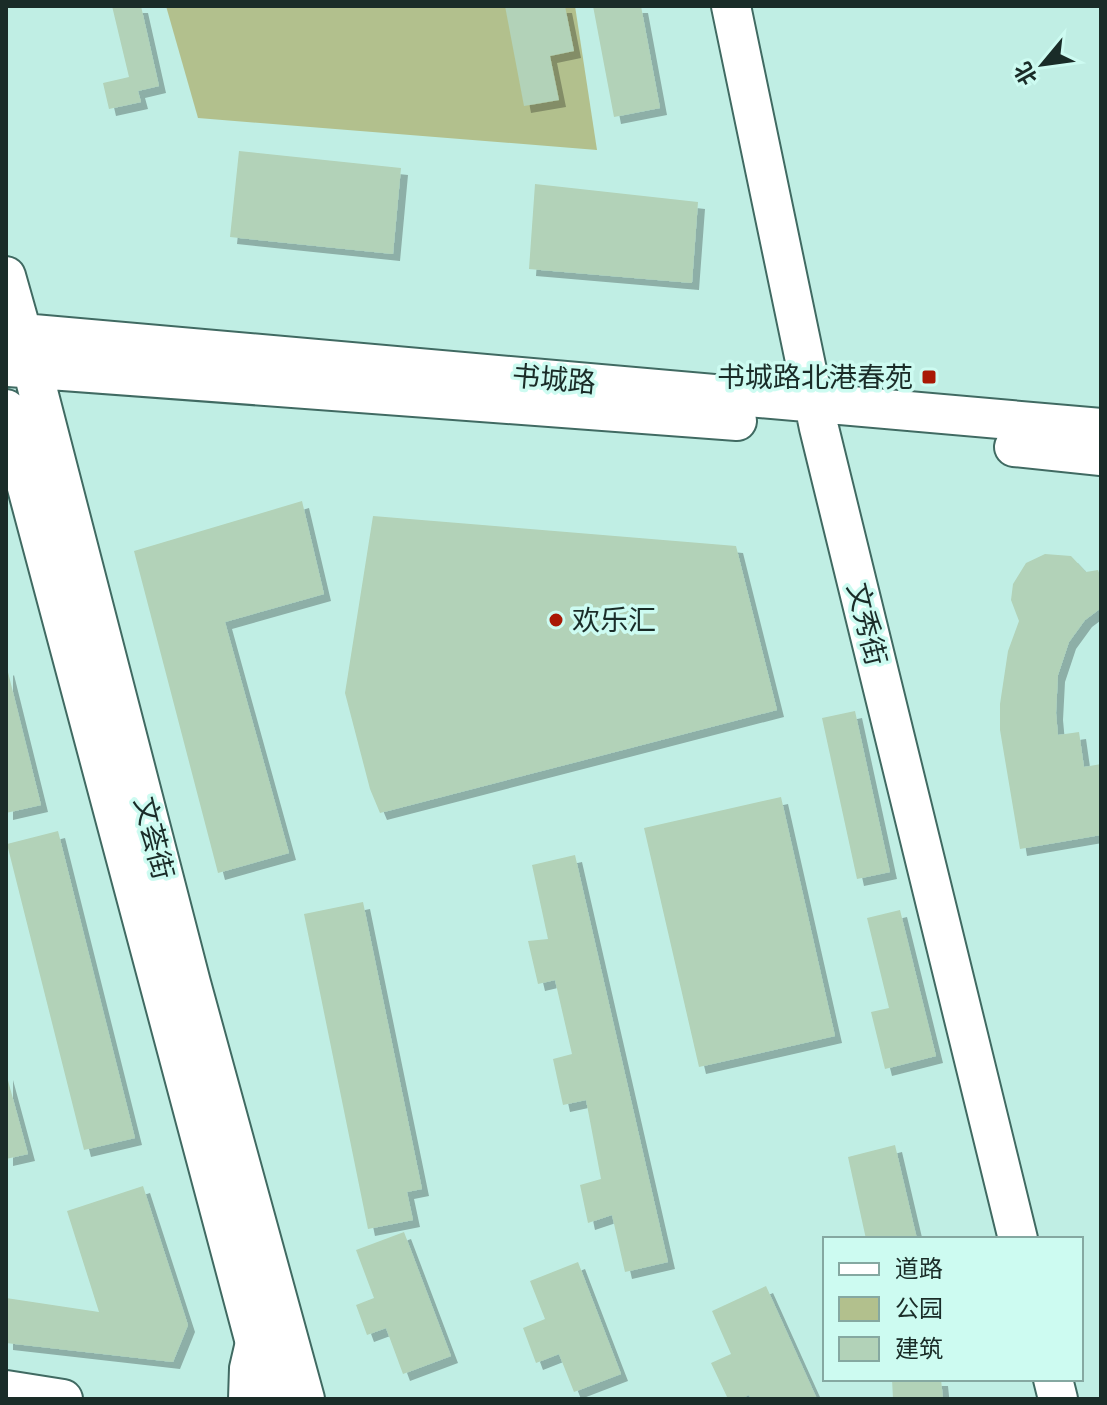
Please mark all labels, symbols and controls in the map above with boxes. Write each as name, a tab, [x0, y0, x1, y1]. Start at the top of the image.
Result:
north arrow	[1003, 24, 1083, 104]
text: 北	[1009, 57, 1043, 90]
street label: 书城路	[511, 358, 597, 401]
place label: 书城路北港春苑	[717, 360, 913, 395]
marker: 书城路北港春苑	[920, 368, 938, 386]
street label: 文秀街	[839, 579, 894, 669]
place label: 欢乐汇	[572, 603, 656, 638]
marker: 欢乐汇	[547, 611, 565, 629]
street label: 文荟街	[126, 793, 181, 883]
legend	[823, 1237, 1083, 1381]
text: 道路	[895, 1254, 943, 1283]
text: 公园	[895, 1294, 943, 1323]
text: 建筑	[895, 1334, 943, 1363]

